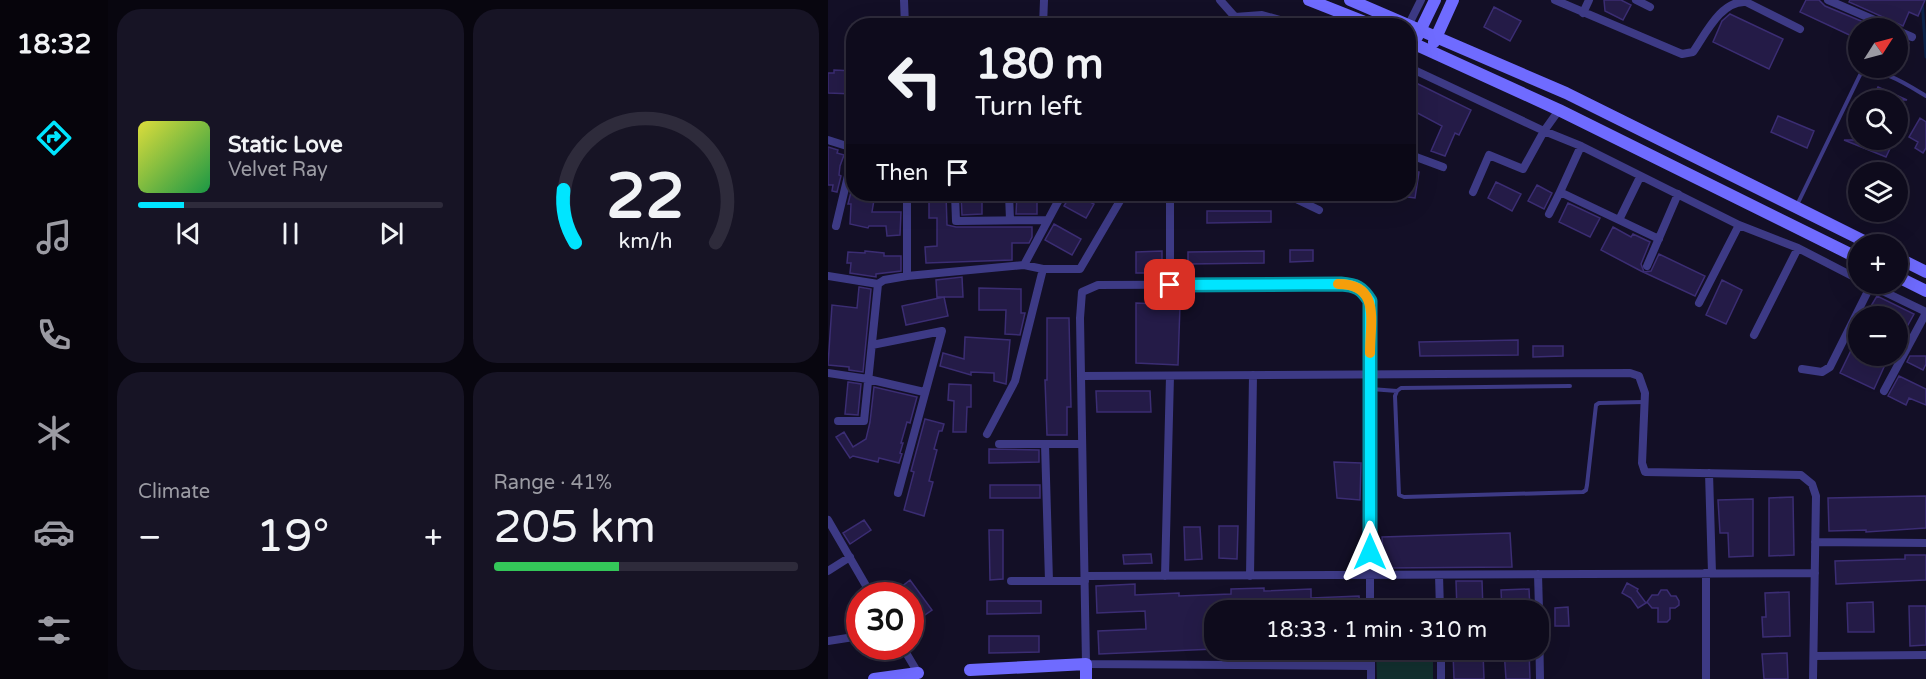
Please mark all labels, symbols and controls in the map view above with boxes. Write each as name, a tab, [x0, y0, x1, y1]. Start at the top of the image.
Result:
north arrow	[1848, 18, 1908, 78]
map controls	[1848, 18, 1908, 366]
text: 18:32	[17, 28, 91, 61]
text: 180 m	[975, 39, 1104, 90]
icon: left	[876, 42, 954, 120]
text: Turn left	[975, 90, 1082, 123]
button: search	[1848, 90, 1908, 150]
icon: directions	[33, 117, 75, 159]
text: Static Love	[228, 132, 343, 158]
icon: arrive	[941, 156, 974, 189]
text: Velvet Ray	[228, 158, 328, 182]
text: 22	[607, 160, 685, 235]
text: Then	[876, 160, 929, 186]
button: layers	[1848, 162, 1908, 222]
icon: music	[33, 216, 75, 258]
icon: previous	[172, 217, 205, 250]
icon: pause	[274, 217, 307, 250]
icon: next	[375, 217, 408, 250]
text: km/h	[619, 228, 673, 254]
button: +	[1848, 234, 1908, 294]
pin	[1144, 259, 1195, 310]
icon: arrive	[1153, 268, 1186, 301]
button: −	[1848, 306, 1908, 366]
icon: phone	[33, 314, 75, 356]
icon: climate	[33, 412, 75, 454]
text: Range · 41%	[494, 471, 612, 495]
text: Climate	[138, 480, 210, 504]
text: 205 km	[494, 501, 656, 555]
text: 19°	[256, 510, 329, 564]
icon: car	[33, 511, 75, 553]
text: −	[138, 518, 162, 557]
text: +	[424, 518, 442, 557]
position arrow	[1338, 520, 1402, 584]
speed limit sign: 30	[846, 582, 924, 660]
icon: filters	[33, 609, 75, 651]
text: 18:33 · 1 min · 310 m	[1266, 617, 1487, 643]

